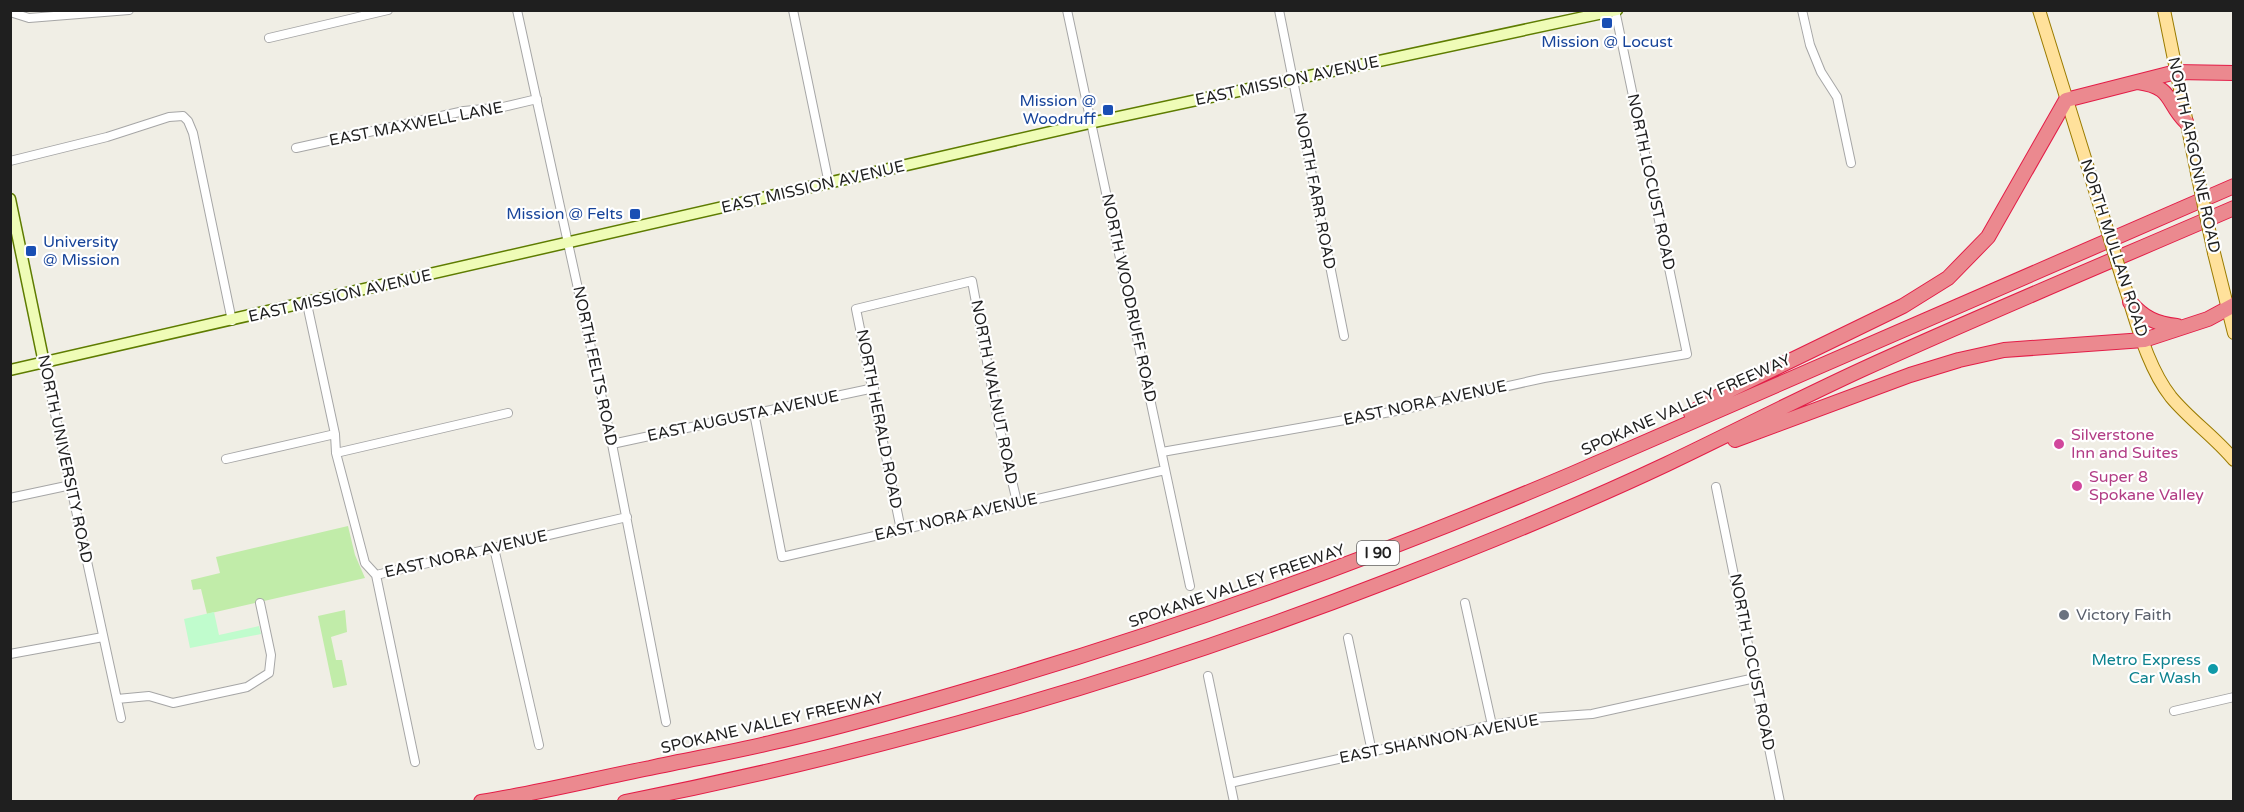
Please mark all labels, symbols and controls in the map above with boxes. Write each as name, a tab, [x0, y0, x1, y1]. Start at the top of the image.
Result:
marker: Mission @ Locust	[1600, 16, 1614, 30]
place label: Mission @ Locust	[1541, 32, 1673, 52]
street label: EAST MISSION AVENUE	[1193, 52, 1381, 110]
street label: NORTH ARGONNE ROAD	[2163, 55, 2225, 255]
place label: Mission @ Woodruff	[1019, 91, 1097, 129]
street label: NORTH LOCUST ROAD	[1623, 92, 1679, 272]
street label: EAST MAXWELL LANE	[327, 97, 505, 151]
marker: Mission @ Woodruff	[1101, 103, 1115, 117]
street label: NORTH FARR ROAD	[1290, 111, 1340, 271]
street label: EAST MISSION AVENUE	[719, 156, 907, 218]
street label: NORTH MULLAN ROAD	[2076, 156, 2152, 340]
street label: NORTH WOODRUFF ROAD	[1097, 192, 1161, 404]
place label: Mission @ Felts	[506, 204, 623, 224]
marker: Mission @ Felts	[628, 207, 642, 221]
place label: University @ Mission	[43, 232, 120, 270]
marker: University @ Mission	[24, 244, 38, 258]
street label: EAST MISSION AVENUE	[246, 265, 434, 327]
street label: NORTH FELTS ROAD	[568, 284, 622, 448]
street label: NORTH WALNUT ROAD	[966, 298, 1022, 486]
street label: NORTH HERALD ROAD	[852, 328, 906, 510]
street label: SPOKANE VALLEY FREEWAY	[1578, 350, 1794, 460]
street label: NORTH UNIVERSITY ROAD	[33, 353, 97, 565]
street label: EAST NORA AVENUE	[1342, 376, 1508, 430]
street label: EAST AUGUSTA AVENUE	[645, 386, 841, 446]
place label: Silverstone Inn and Suites	[2071, 425, 2178, 463]
marker: Silverstone Inn and Suites	[2052, 437, 2066, 451]
place label: Super 8 Spokane Valley	[2089, 467, 2204, 505]
marker: Super 8 Spokane Valley	[2070, 479, 2084, 493]
street label: EAST NORA AVENUE	[873, 489, 1039, 545]
street label: EAST NORA AVENUE	[383, 526, 549, 582]
street label: SPOKANE VALLEY FREEWAY	[1126, 540, 1348, 632]
road number: I 90	[1357, 541, 1399, 565]
street label: NORTH LOCUST ROAD	[1725, 572, 1779, 752]
place label: Victory Faith	[2076, 605, 2171, 625]
marker: Victory Faith	[2057, 608, 2071, 622]
place label: Metro Express Car Wash	[2092, 650, 2201, 688]
marker: Metro Express Car Wash	[2206, 662, 2220, 676]
street label: SPOKANE VALLEY FREEWAY	[659, 688, 885, 758]
street label: EAST SHANNON AVENUE	[1338, 710, 1540, 768]

